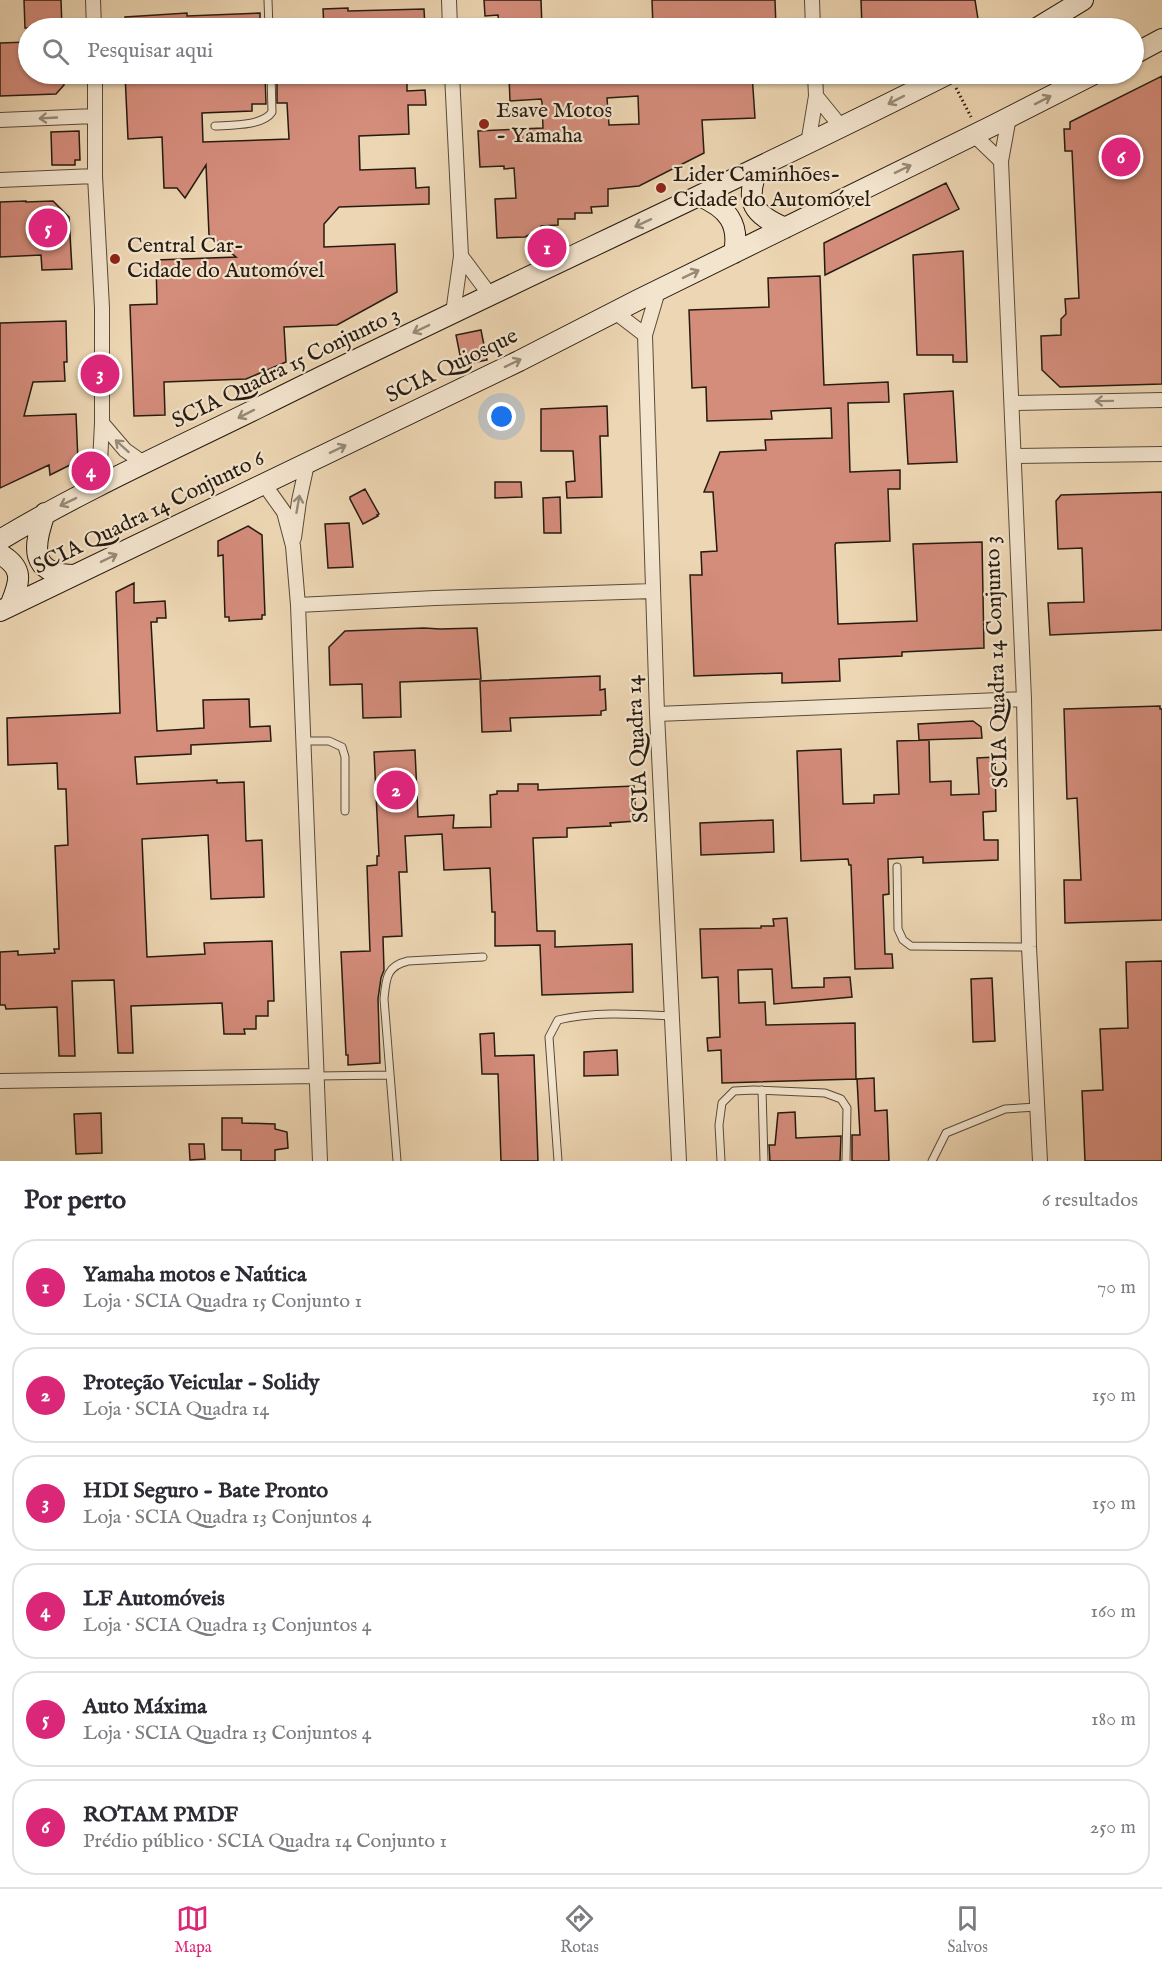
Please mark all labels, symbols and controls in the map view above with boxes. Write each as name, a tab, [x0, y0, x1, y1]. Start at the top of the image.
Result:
search box	[18, 18, 1144, 84]
icon: search	[39, 35, 72, 68]
text: Pesquisar aqui	[87, 37, 213, 65]
one-way arrow	[1034, 93, 1052, 105]
one-way arrow	[888, 94, 905, 106]
place label: Esave Motos - Yamaha	[496, 97, 612, 150]
one-way arrow	[38, 113, 58, 124]
marker: Esave Motos - Yamaha	[477, 117, 491, 131]
pin: 6	[1102, 134, 1140, 180]
place label: Lider Caminhões- Cidade do Automóvel	[673, 161, 871, 214]
one-way arrow	[894, 163, 912, 175]
marker: Lider Caminhões- Cidade do Automóvel	[654, 181, 668, 195]
pin: 5	[28, 206, 68, 250]
one-way arrow	[634, 218, 652, 230]
pin: 1	[528, 226, 566, 270]
place label: Central Car- Cidade do Automóvel	[127, 232, 325, 285]
marker: Central Car- Cidade do Automóvel	[108, 252, 122, 266]
one-way arrow	[682, 268, 700, 280]
street label: SCIA Quadra 15 Conjunto 3	[168, 301, 404, 435]
street label: SCIA Quiosque	[381, 322, 523, 410]
one-way arrow	[413, 323, 431, 335]
pin: 3	[80, 352, 120, 397]
one-way arrow	[504, 357, 522, 369]
one-way arrow	[1094, 395, 1114, 407]
your location	[487, 402, 516, 431]
one-way arrow	[237, 409, 255, 420]
one-way arrow	[114, 438, 129, 453]
one-way arrow	[329, 442, 347, 454]
street label: SCIA Quadra 14 Conjunto 6	[29, 446, 269, 580]
pin: 4	[72, 448, 110, 494]
one-way arrow	[293, 495, 304, 515]
one-way arrow	[59, 497, 77, 509]
street label: SCIA Quadra 14 Conjunto 3	[979, 535, 1015, 789]
one-way arrow	[100, 552, 118, 564]
street label: SCIA Quadra 14	[620, 674, 656, 824]
pin: 2	[376, 768, 416, 812]
text: Por perto	[24, 1184, 126, 1217]
text: 6 resultados	[1042, 1188, 1138, 1213]
text: Yamaha motos e Naútica	[83, 1261, 307, 1289]
text: 1	[42, 1275, 49, 1300]
text: 70 m	[1097, 1275, 1136, 1300]
text: Loja · SCIA Quadra 15 Conjunto 1	[83, 1289, 362, 1314]
text: Proteção Veicular - Solidy	[83, 1369, 320, 1397]
text: 2	[41, 1383, 50, 1408]
text: 150 m	[1092, 1383, 1136, 1408]
text: Loja · SCIA Quadra 14	[83, 1397, 269, 1422]
text: HDI Seguro - Bate Pronto	[83, 1477, 328, 1505]
text: 3	[42, 1491, 49, 1516]
text: 150 m	[1092, 1491, 1136, 1516]
text: Loja · SCIA Quadra 13 Conjuntos 4	[83, 1505, 371, 1530]
text: LF Automóveis	[83, 1585, 225, 1613]
text: 4	[41, 1599, 50, 1624]
text: 160 m	[1090, 1599, 1136, 1624]
text: Loja · SCIA Quadra 13 Conjuntos 4	[83, 1613, 371, 1638]
text: Auto Máxima	[83, 1693, 207, 1721]
text: 5	[42, 1707, 49, 1732]
text: 180 m	[1091, 1707, 1136, 1732]
text: Loja · SCIA Quadra 13 Conjuntos 4	[83, 1721, 371, 1746]
text: ROTAM PMDF	[83, 1801, 238, 1829]
text: 6	[41, 1815, 50, 1840]
text: 250 m	[1090, 1815, 1136, 1840]
text: Prédio público · SCIA Quadra 14 Conjunto 1	[83, 1829, 447, 1854]
tab: Mapa	[174, 1902, 212, 1958]
tab: Rotas	[560, 1902, 599, 1958]
tab: Salvos	[947, 1902, 988, 1958]

